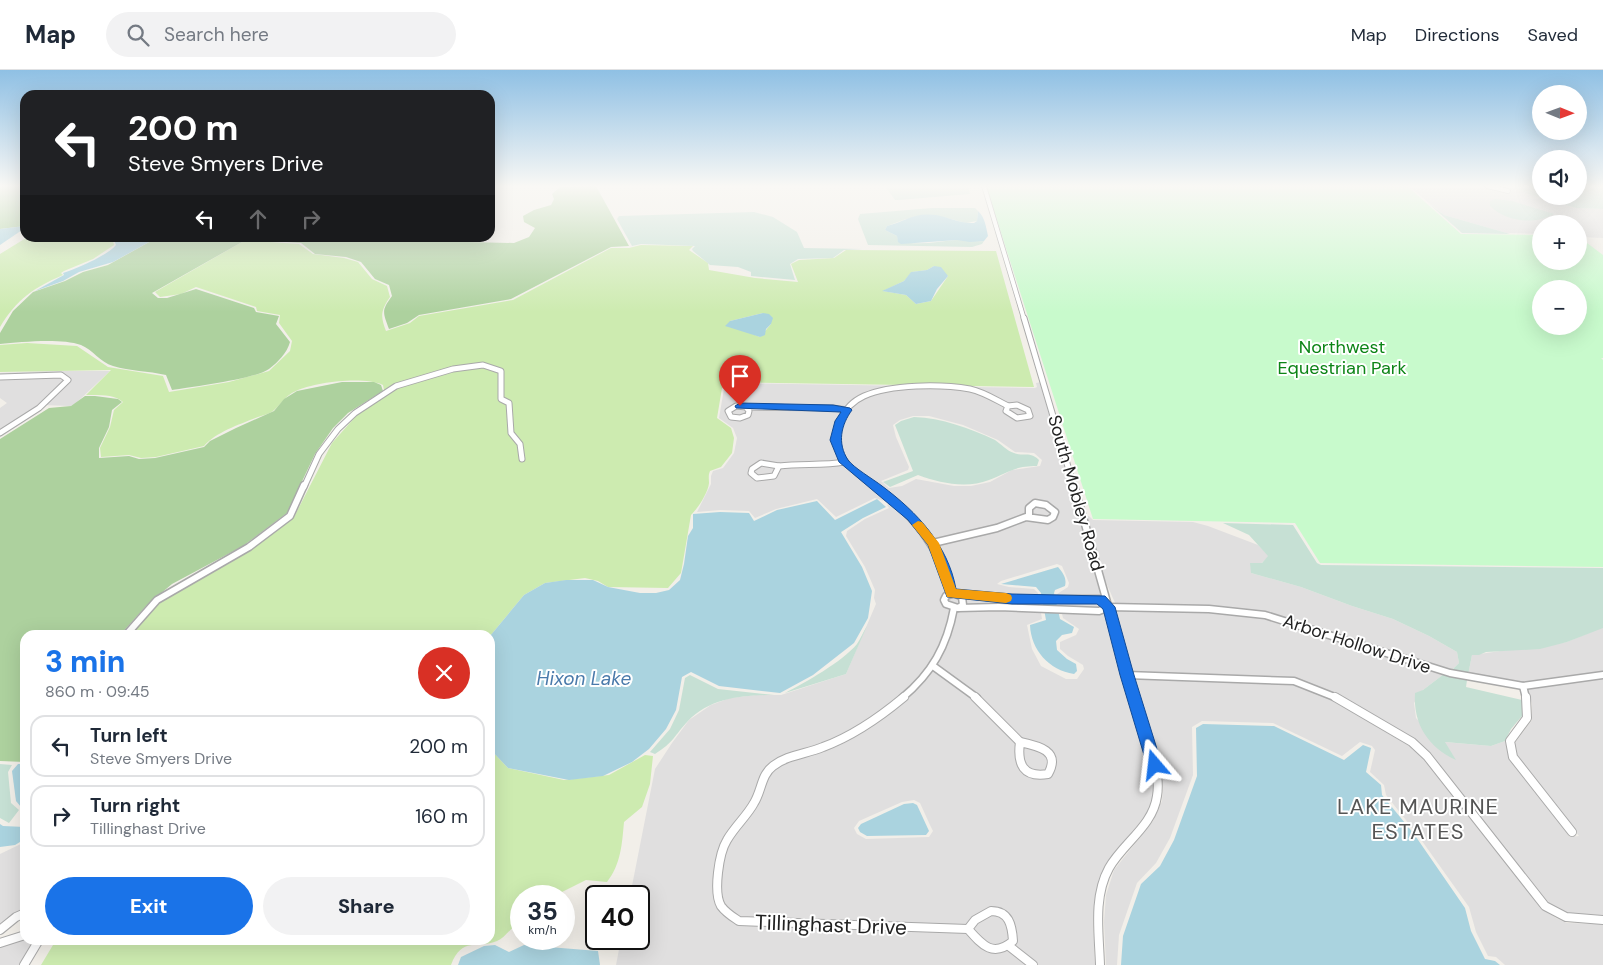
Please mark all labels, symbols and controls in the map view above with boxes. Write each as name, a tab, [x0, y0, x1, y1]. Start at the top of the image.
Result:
search box	[106, 12, 456, 57]
text: Map	[25, 19, 76, 50]
icon: search	[124, 21, 152, 49]
text: Search here	[164, 22, 269, 47]
text: Map	[1351, 23, 1387, 47]
text: Directions	[1415, 23, 1500, 47]
text: Saved	[1528, 23, 1578, 47]
north arrow	[1532, 85, 1588, 140]
map controls	[1532, 85, 1587, 335]
text: 200 m	[128, 105, 239, 151]
icon: left	[45, 110, 110, 175]
text: Steve Smyers Drive	[128, 149, 323, 178]
button: sound	[1532, 150, 1587, 205]
icon: left	[191, 205, 219, 233]
icon: ahead	[244, 205, 272, 233]
icon: right	[297, 205, 325, 233]
button: +	[1532, 215, 1587, 270]
button: −	[1532, 280, 1587, 335]
park label: Northwest Equestrian Park	[1277, 335, 1407, 380]
pin	[719, 355, 761, 406]
icon: arrive	[726, 362, 754, 390]
street label: South Mobley Road	[1042, 412, 1110, 574]
street label: Arbor Hollow Drive	[1280, 609, 1434, 679]
text: 3 min	[45, 642, 125, 681]
button: close	[418, 647, 470, 699]
water label: Hixon Lake	[537, 666, 632, 691]
text: 860 m · 09:45	[45, 681, 150, 702]
text: Turn left	[90, 723, 168, 748]
icon: left	[47, 732, 75, 760]
text: 200 m	[409, 734, 468, 759]
position arrow	[1128, 738, 1180, 790]
text: Steve Smyers Drive	[90, 748, 232, 769]
district label: LAKE MAURINE ESTATES	[1337, 792, 1499, 846]
text: Turn right	[90, 793, 180, 818]
icon: right	[47, 802, 75, 830]
text: 160 m	[415, 804, 468, 829]
text: Tillinghast Drive	[90, 818, 206, 839]
button: Exit	[45, 877, 253, 935]
button: Share	[263, 877, 470, 935]
speed limit sign: 40	[585, 885, 650, 950]
text: 35	[527, 895, 558, 928]
street label: Tillinghast Drive	[754, 908, 908, 942]
text: km/h	[528, 922, 557, 938]

